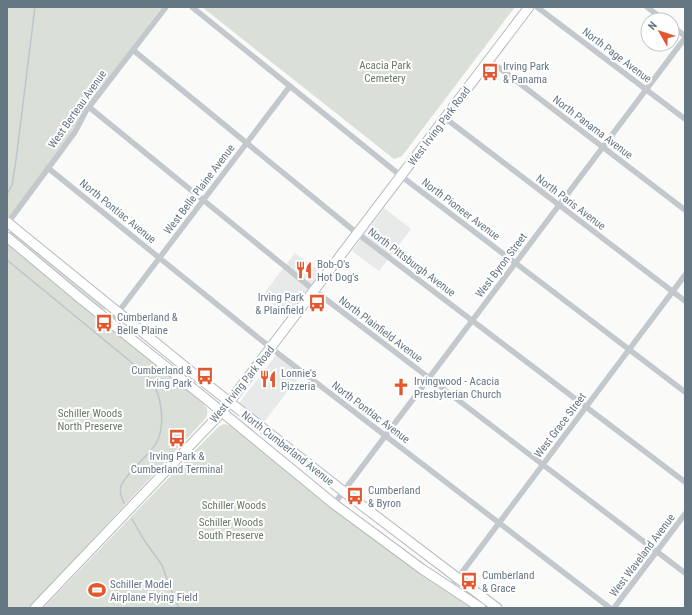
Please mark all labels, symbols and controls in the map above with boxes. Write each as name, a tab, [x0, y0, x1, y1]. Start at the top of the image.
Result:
north arrow	[640, 12, 680, 52]
street label: North Page Avenue	[580, 25, 654, 85]
park label: Acacia Park Cemetery	[359, 59, 411, 85]
place label: Irving Park & Panama	[503, 60, 549, 86]
bus stop icon: Irving Park & Panama	[480, 62, 500, 82]
street label: West Berteau Avenue	[46, 68, 109, 151]
street label: West Irving Park Road	[406, 84, 473, 168]
street label: North Panama Avenue	[550, 93, 635, 162]
street label: West Belle Plaine Avenue	[161, 142, 237, 237]
street label: North Paris Avenue	[533, 172, 608, 233]
street label: North Pioneer Avenue	[419, 176, 502, 243]
street label: North Pontiac Avenue	[77, 177, 158, 246]
street label: North Pittsburgh Avenue	[365, 225, 458, 300]
street label: West Byron Street	[473, 231, 530, 300]
place label: Bob-O's Hot Dog's	[317, 258, 359, 284]
restaurant icon: Bob-O's Hot Dog's	[294, 260, 314, 280]
place label: Irving Park & Plainfield	[255, 291, 304, 317]
bus stop icon: Irving Park & Plainfield	[307, 293, 327, 313]
street label: North Plainfield Avenue	[336, 294, 425, 365]
place label: Cumberland & Belle Plaine	[117, 311, 178, 337]
bus stop icon: Cumberland & Belle Plaine	[94, 313, 114, 333]
street label: West Irving Park Road	[207, 343, 277, 425]
place label: Cumberland & Irving Park	[131, 364, 192, 390]
bus stop icon: Cumberland & Irving Park	[195, 366, 215, 386]
place label: Lonnie's Pizzeria	[281, 367, 317, 393]
restaurant icon: Lonnie's Pizzeria	[258, 369, 278, 389]
place label: Irvingwood - Acacia Presbyterian Church	[414, 375, 501, 401]
church icon: Irvingwood - Acacia Presbyterian Church	[391, 377, 411, 397]
street label: North Pontiac Avenue	[329, 379, 412, 446]
street label: West Grace Street	[532, 390, 589, 460]
park label: Schiller Woods North Preserve	[58, 407, 122, 433]
street label: North Cumberland Avenue	[239, 408, 336, 488]
bus stop icon: Irving Park & Cumberland Terminal	[167, 428, 187, 448]
place label: Irving Park & Cumberland Terminal	[131, 450, 223, 476]
place label: Cumberland & Byron	[368, 484, 420, 510]
bus stop icon: Cumberland & Byron	[345, 486, 365, 506]
park label: Schiller Woods	[202, 499, 266, 512]
street label: West Waveland Avenue	[607, 511, 678, 599]
park label: Schiller Woods South Preserve	[198, 516, 264, 542]
place label: Cumberland & Grace	[482, 569, 534, 595]
bus stop icon: Cumberland & Grace	[459, 571, 479, 591]
place label: Schiller Model Airplane Flying Field	[110, 578, 198, 604]
sports icon: Schiller Model Airplane Flying Field	[87, 580, 107, 600]

